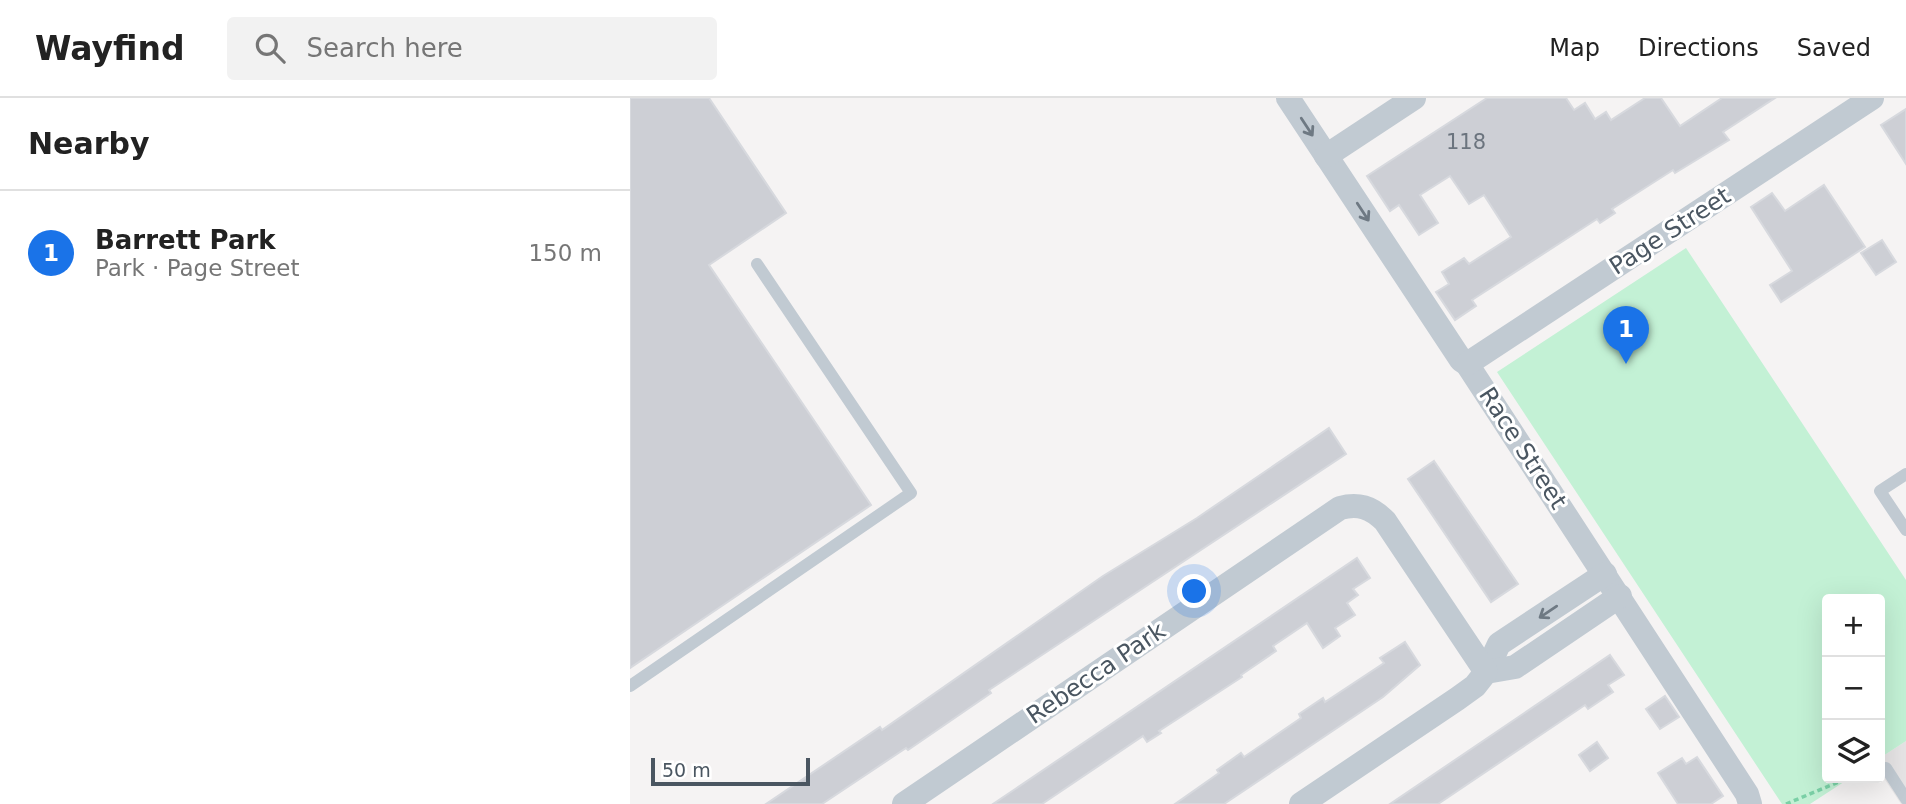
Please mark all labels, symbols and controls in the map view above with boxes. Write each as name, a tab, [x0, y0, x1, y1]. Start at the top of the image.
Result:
search box	[227, 17, 717, 80]
text: Wayfind	[35, 29, 185, 68]
icon: search	[251, 29, 289, 67]
text: Search here	[307, 33, 463, 63]
text: Map	[1549, 34, 1600, 62]
text: Directions	[1638, 34, 1759, 62]
text: Saved	[1797, 34, 1871, 62]
one-way arrow	[1300, 117, 1314, 136]
text: Nearby	[28, 126, 150, 161]
house number: 118	[1446, 130, 1486, 154]
street label: Page Street	[1604, 181, 1736, 281]
one-way arrow	[1357, 202, 1371, 222]
text: Barrett Park	[95, 225, 276, 255]
text: 1	[43, 240, 59, 266]
text: 150 m	[528, 240, 602, 266]
text: Park · Page Street	[95, 255, 300, 281]
pin: 1	[1603, 306, 1649, 364]
street label: Race Street	[1473, 382, 1573, 514]
your location	[1177, 574, 1211, 608]
map controls	[1822, 594, 1885, 783]
button: +	[1822, 594, 1885, 657]
one-way arrow	[1539, 604, 1558, 619]
street label: Rebecca Park	[1021, 616, 1171, 730]
button: −	[1822, 657, 1885, 720]
button: layers	[1822, 720, 1885, 783]
scale bar	[651, 755, 810, 787]
text: 50 m	[662, 759, 711, 781]

